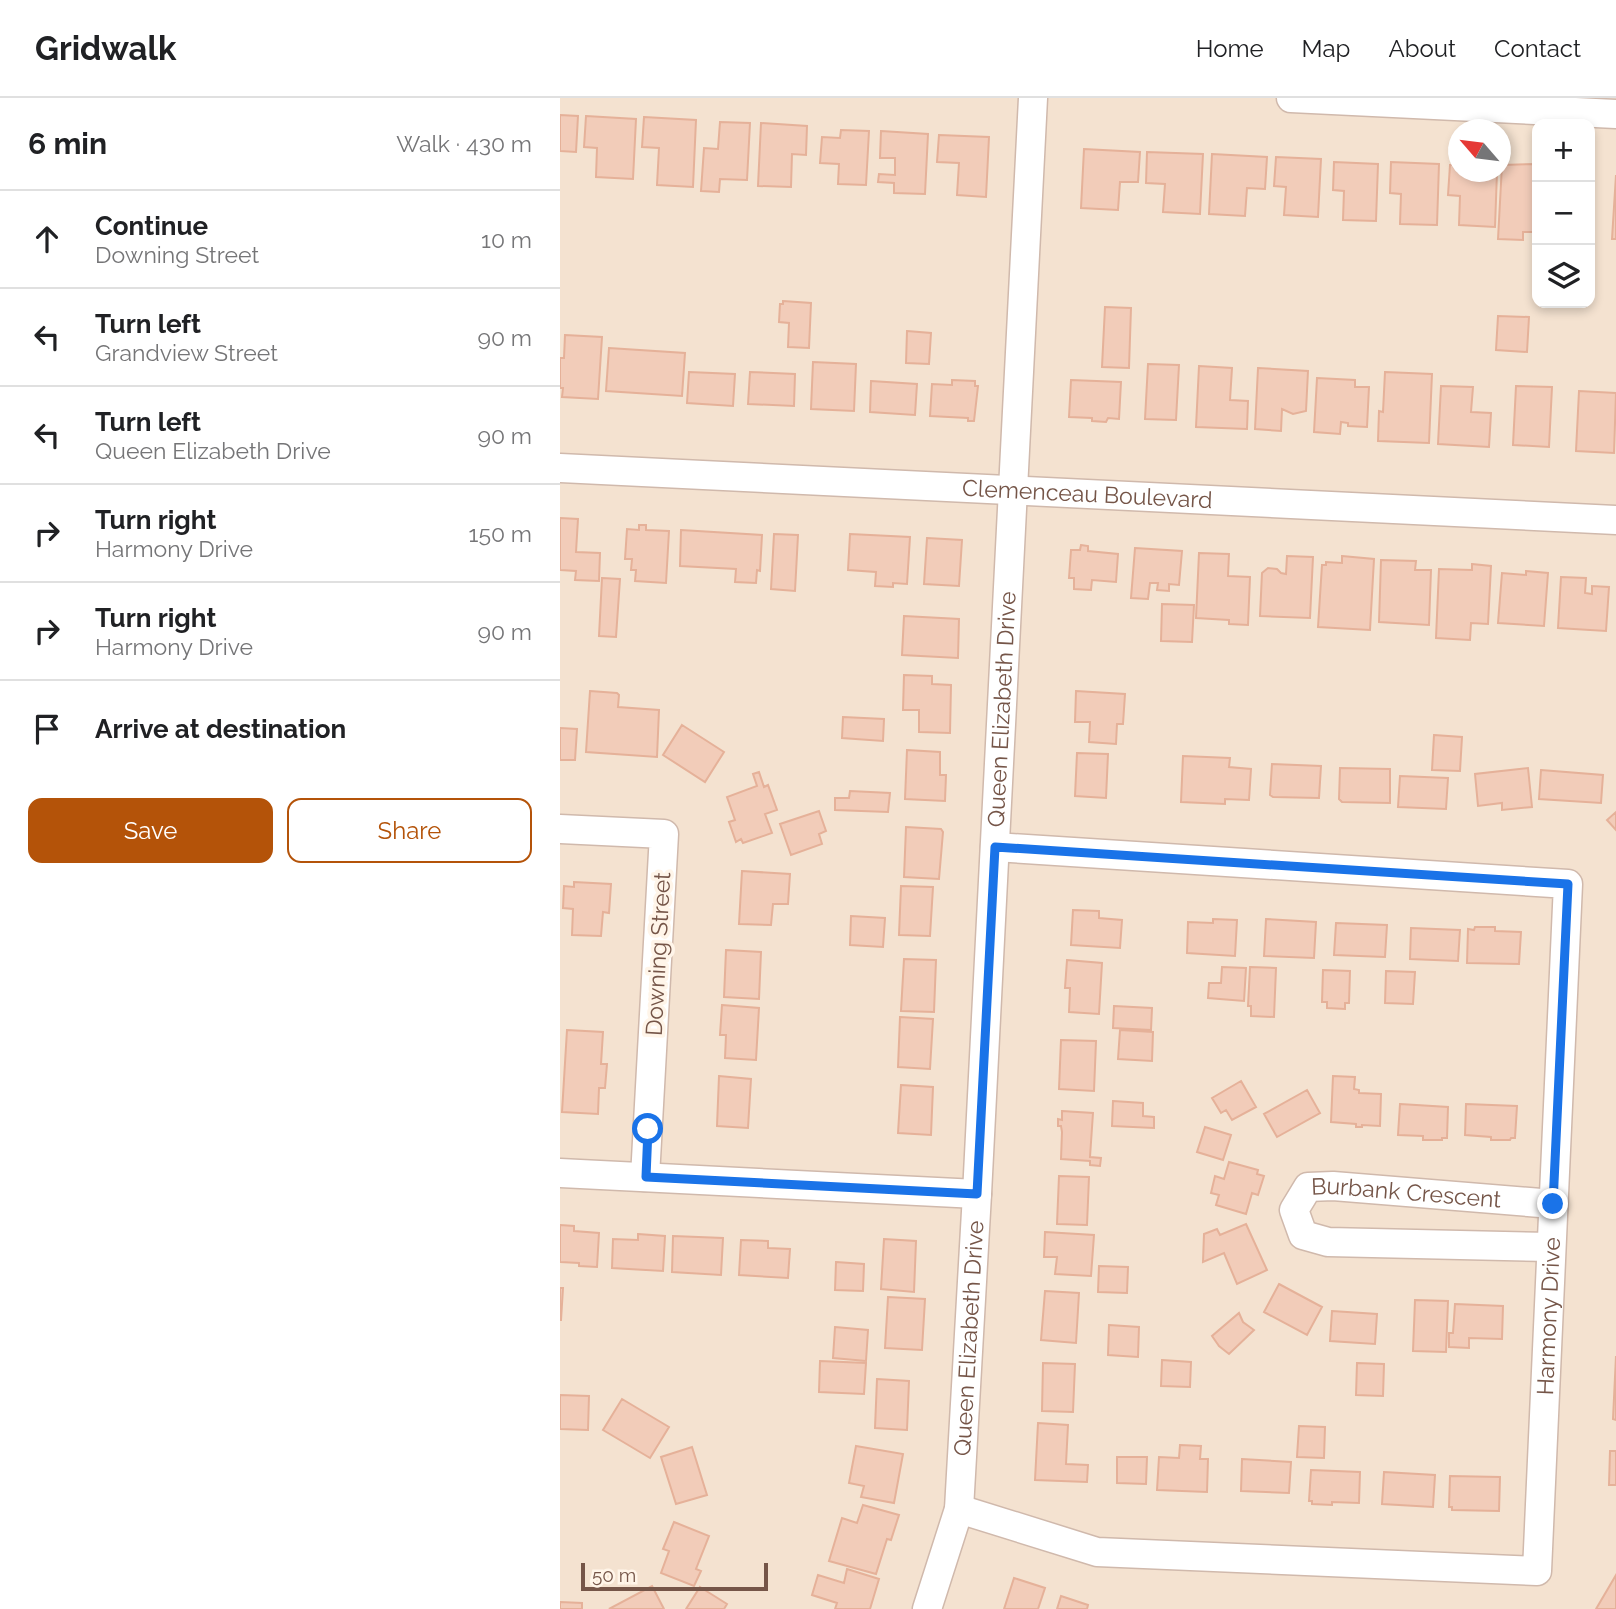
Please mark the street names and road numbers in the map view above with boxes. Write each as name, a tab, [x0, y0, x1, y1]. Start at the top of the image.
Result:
street label: Clemenceau Boulevard	[962, 474, 1213, 513]
street label: Queen Elizabeth Drive	[982, 591, 1021, 828]
street label: Downing Street	[640, 871, 675, 1037]
street label: Burbank Crescent	[1311, 1172, 1503, 1213]
street label: Queen Elizabeth Drive	[948, 1220, 988, 1457]
street label: Harmony Drive	[1531, 1237, 1565, 1396]

